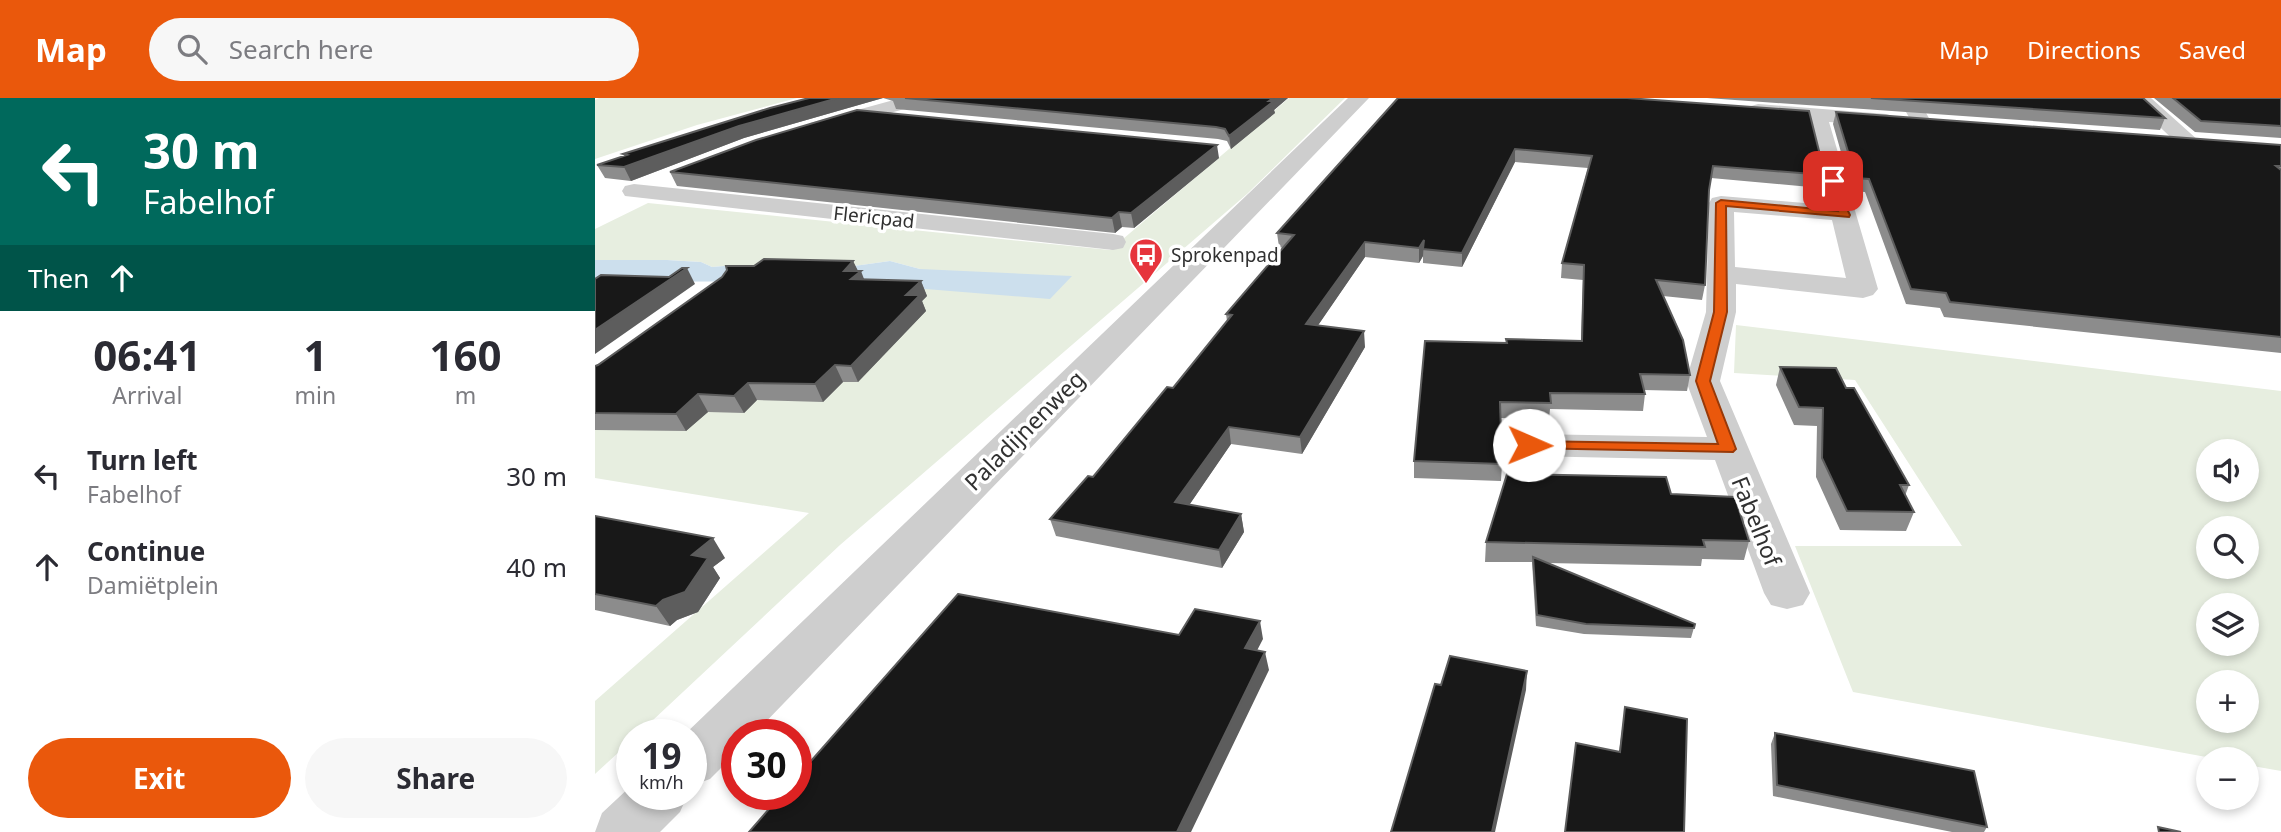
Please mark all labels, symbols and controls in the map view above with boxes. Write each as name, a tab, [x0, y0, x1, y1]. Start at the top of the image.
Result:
search box	[149, 18, 639, 81]
text: Map	[35, 27, 107, 72]
icon: search	[173, 30, 211, 68]
text: Search here	[229, 31, 373, 67]
text: Map	[1939, 33, 1989, 66]
text: Directions	[2027, 33, 2141, 66]
text: Saved	[2179, 33, 2246, 66]
text: 30 m	[143, 117, 260, 183]
icon: left	[28, 126, 119, 217]
pin	[1803, 151, 1863, 211]
icon: arrive	[1814, 162, 1852, 200]
text: Fabelhof	[143, 180, 274, 223]
street label: Flericpad	[832, 200, 916, 234]
bus stop icon: Sprokenpad	[1127, 236, 1165, 285]
place label: Sprokenpad	[1171, 242, 1279, 268]
icon: ahead	[103, 259, 141, 297]
text: Then	[28, 260, 89, 296]
text: 06:41	[93, 326, 201, 383]
text: 1	[303, 326, 327, 383]
text: 160	[430, 326, 502, 383]
street label: Paladijnenweg	[957, 363, 1091, 497]
text: Arrival	[112, 379, 182, 411]
text: min	[295, 379, 336, 411]
text: m	[455, 379, 476, 411]
position arrow	[1492, 408, 1566, 482]
map controls	[2196, 439, 2259, 810]
button: sound	[2196, 439, 2259, 502]
text: Turn left	[87, 442, 198, 478]
icon: left	[28, 457, 66, 495]
text: 30 m	[506, 458, 567, 494]
street label: Fabelhof	[1725, 471, 1790, 572]
text: Fabelhof	[87, 478, 181, 510]
button: search	[2196, 516, 2259, 579]
text: Continue	[87, 533, 205, 569]
icon: ahead	[28, 548, 66, 586]
text: 40 m	[506, 549, 567, 585]
text: Damiëtplein	[87, 569, 219, 601]
button: layers	[2196, 593, 2259, 656]
button: +	[2196, 670, 2259, 733]
speed limit sign: 30	[721, 719, 812, 810]
text: 19	[641, 732, 682, 779]
button: Exit	[28, 738, 291, 818]
button: Share	[305, 738, 567, 818]
button: −	[2196, 747, 2259, 810]
text: km/h	[639, 770, 684, 794]

